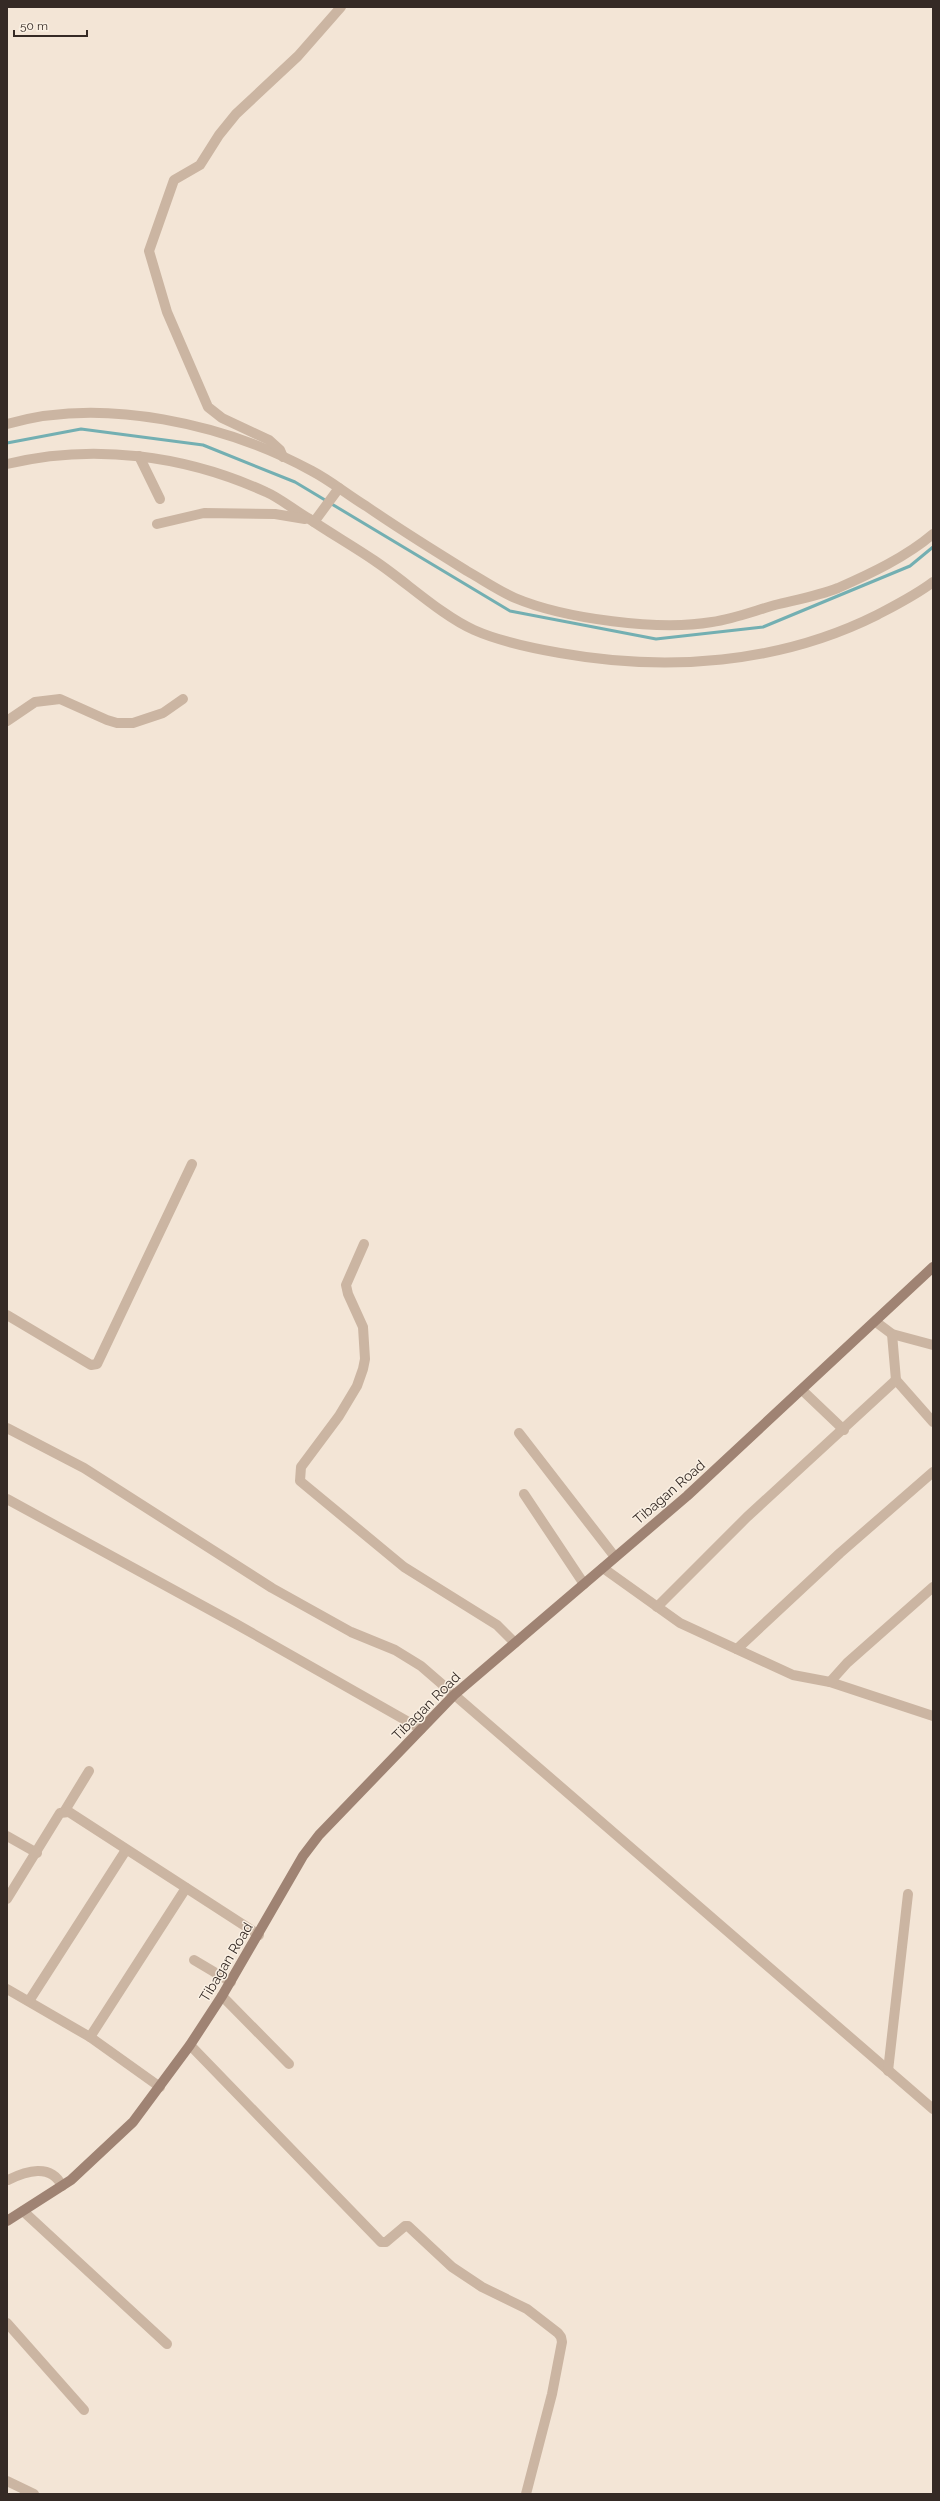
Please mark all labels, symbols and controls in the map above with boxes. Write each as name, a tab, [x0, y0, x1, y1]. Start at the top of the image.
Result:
scale bar	[14, 12, 87, 38]
text: 50 m	[20, 19, 48, 33]
street label: Tibagan Road	[630, 1457, 708, 1527]
street label: Tibagan Road	[389, 1669, 463, 1743]
street label: Tibagan Road	[196, 1920, 256, 2004]

